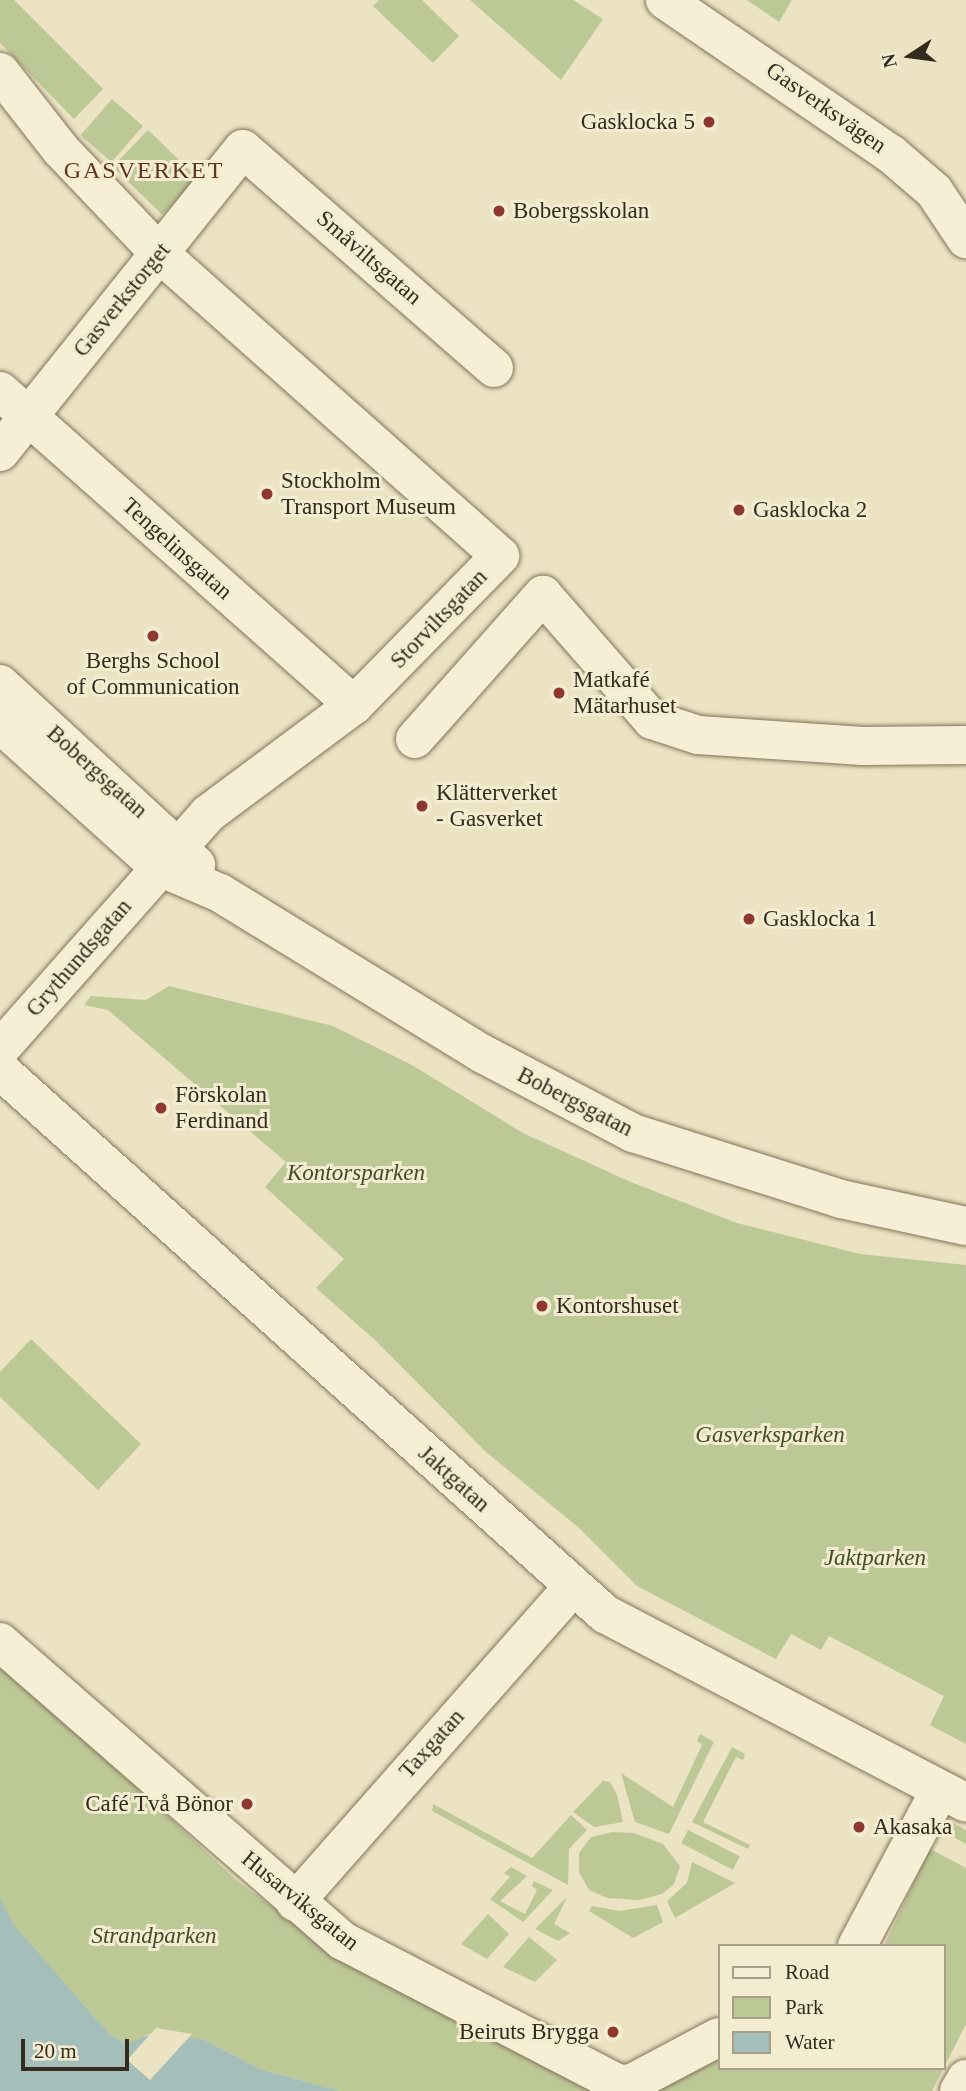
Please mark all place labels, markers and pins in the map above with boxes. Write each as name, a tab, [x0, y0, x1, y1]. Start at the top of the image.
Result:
place label: Gasklocka 5	[581, 108, 695, 136]
marker: Gasklocka 5	[701, 114, 717, 130]
place label: Bobergsskolan	[513, 197, 649, 225]
marker: Bobergsskolan	[491, 203, 507, 219]
place label: Stockholm Transport Museum	[281, 467, 456, 521]
marker: Stockholm Transport Museum	[259, 486, 275, 502]
place label: Gasklocka 2	[753, 496, 867, 524]
marker: Gasklocka 2	[731, 502, 747, 518]
marker: Berghs School of Communication	[145, 628, 161, 644]
place label: Berghs School of Communication	[66, 647, 240, 701]
place label: Matkafé Mätarhuset	[573, 666, 676, 720]
marker: Matkafé Mätarhuset	[551, 685, 567, 701]
place label: Klätterverket - Gasverket	[436, 779, 557, 833]
marker: Klätterverket - Gasverket	[414, 798, 430, 814]
place label: Gasklocka 1	[763, 905, 877, 933]
marker: Gasklocka 1	[741, 911, 757, 927]
place label: Förskolan Ferdinand	[175, 1081, 268, 1135]
marker: Förskolan Ferdinand	[153, 1100, 169, 1116]
place label: Kontorshuset	[556, 1292, 679, 1320]
marker: Kontorshuset	[534, 1298, 550, 1314]
place label: Café Två Bönor	[85, 1790, 233, 1818]
marker: Café Två Bönor	[239, 1796, 255, 1812]
place label: Akasaka	[873, 1813, 952, 1841]
marker: Akasaka	[851, 1819, 867, 1835]
place label: Beiruts Brygga	[459, 2018, 599, 2046]
marker: Beiruts Brygga	[605, 2024, 621, 2040]

